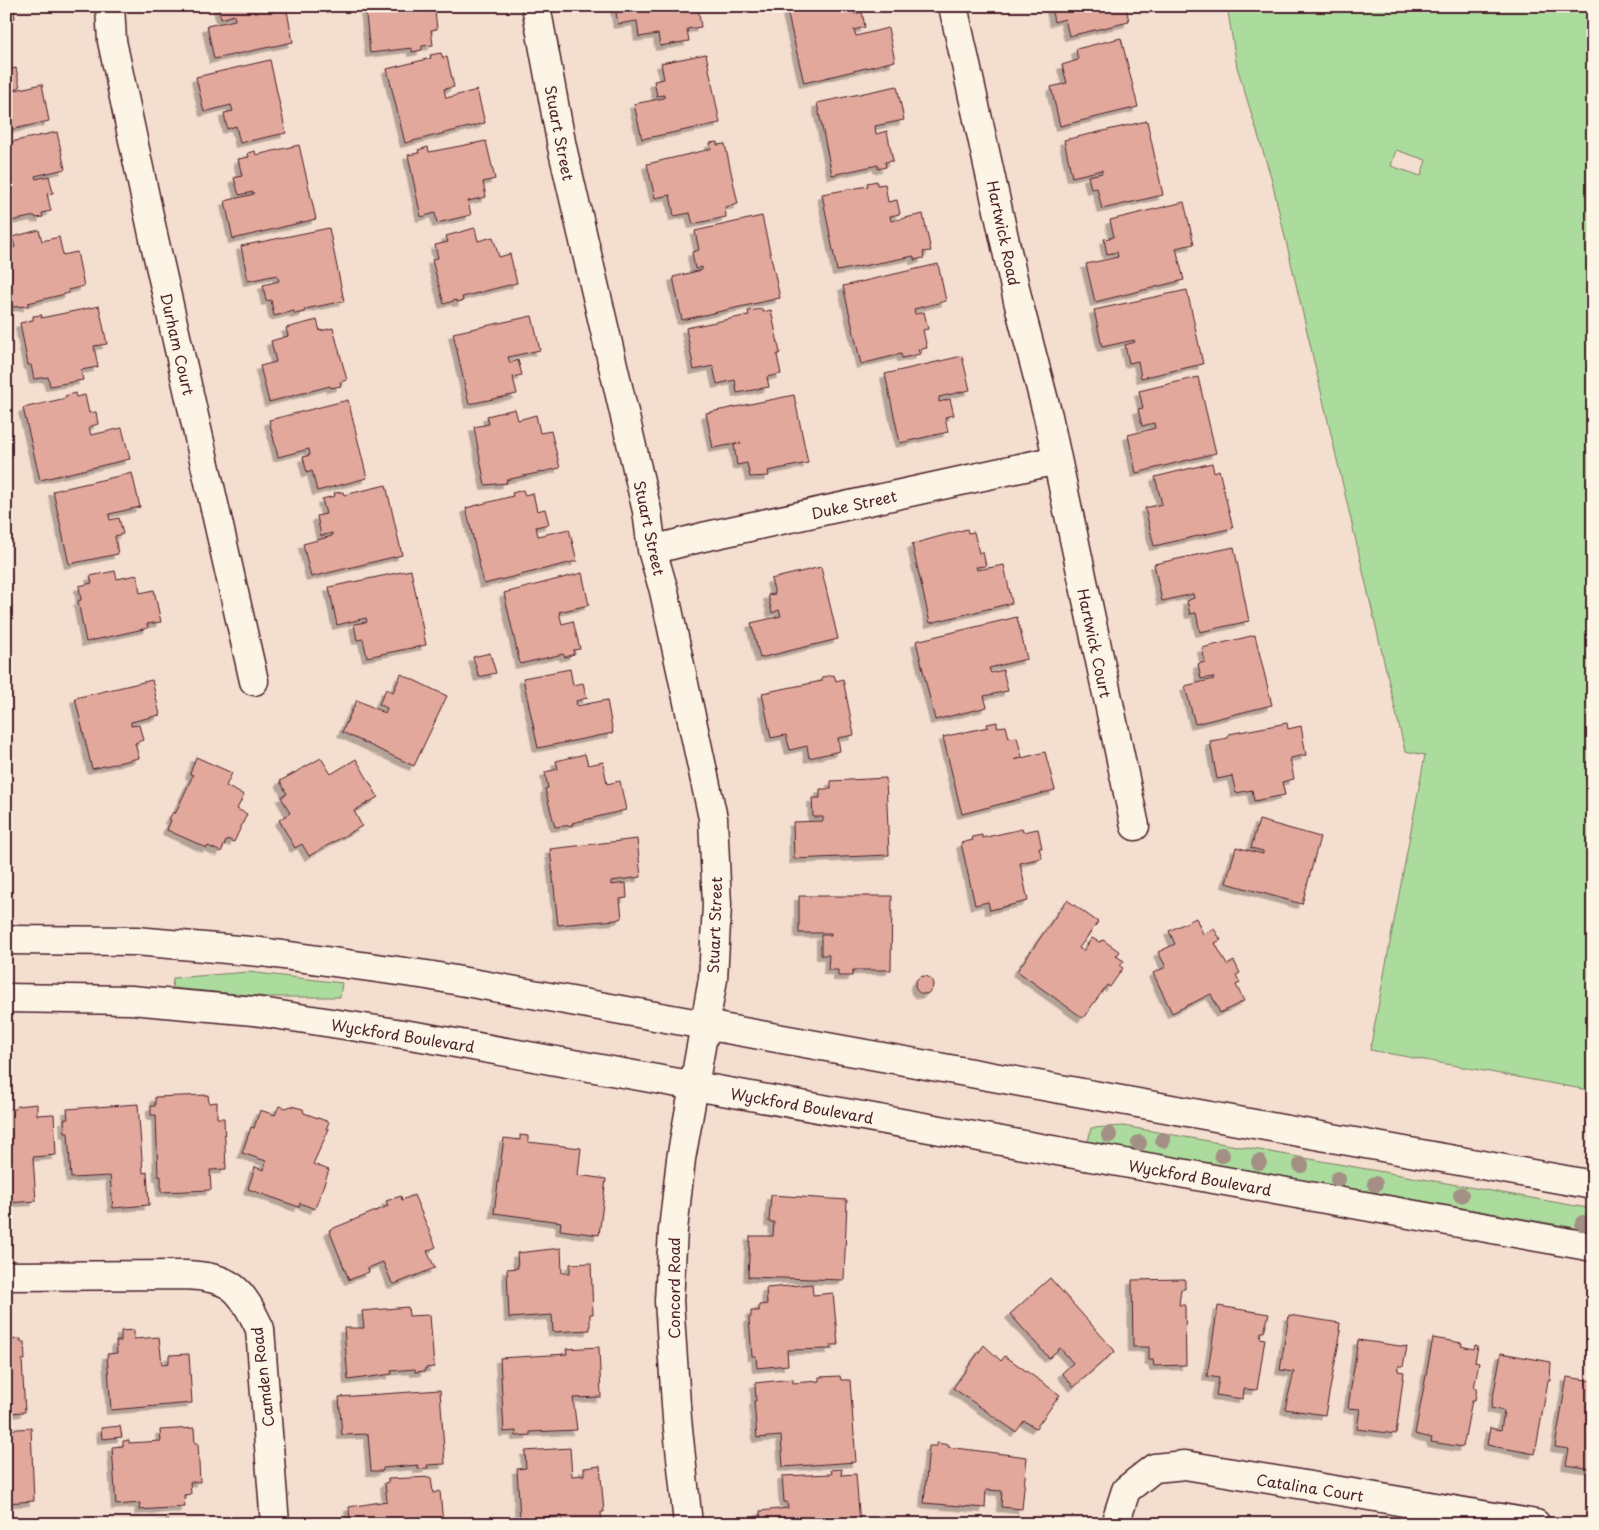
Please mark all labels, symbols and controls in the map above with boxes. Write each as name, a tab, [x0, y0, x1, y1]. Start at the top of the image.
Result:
street label: Stuart Street	[539, 83, 581, 183]
street label: Hartwick Road	[982, 178, 1026, 288]
street label: Durham Court	[155, 291, 201, 397]
street label: Stuart Street	[629, 478, 671, 578]
street label: Duke Street	[809, 484, 899, 524]
street label: Hartwick Court	[1072, 586, 1118, 700]
street label: Stuart Street	[701, 876, 727, 974]
street label: Wyckford Boulevard	[330, 1012, 476, 1058]
street label: Wyckford Boulevard	[729, 1081, 875, 1129]
street label: Wyckford Boulevard	[1127, 1153, 1273, 1201]
street label: Concord Road	[662, 1237, 685, 1339]
street label: Camden Road	[244, 1326, 280, 1428]
street label: Catalina Court	[1255, 1467, 1365, 1507]

